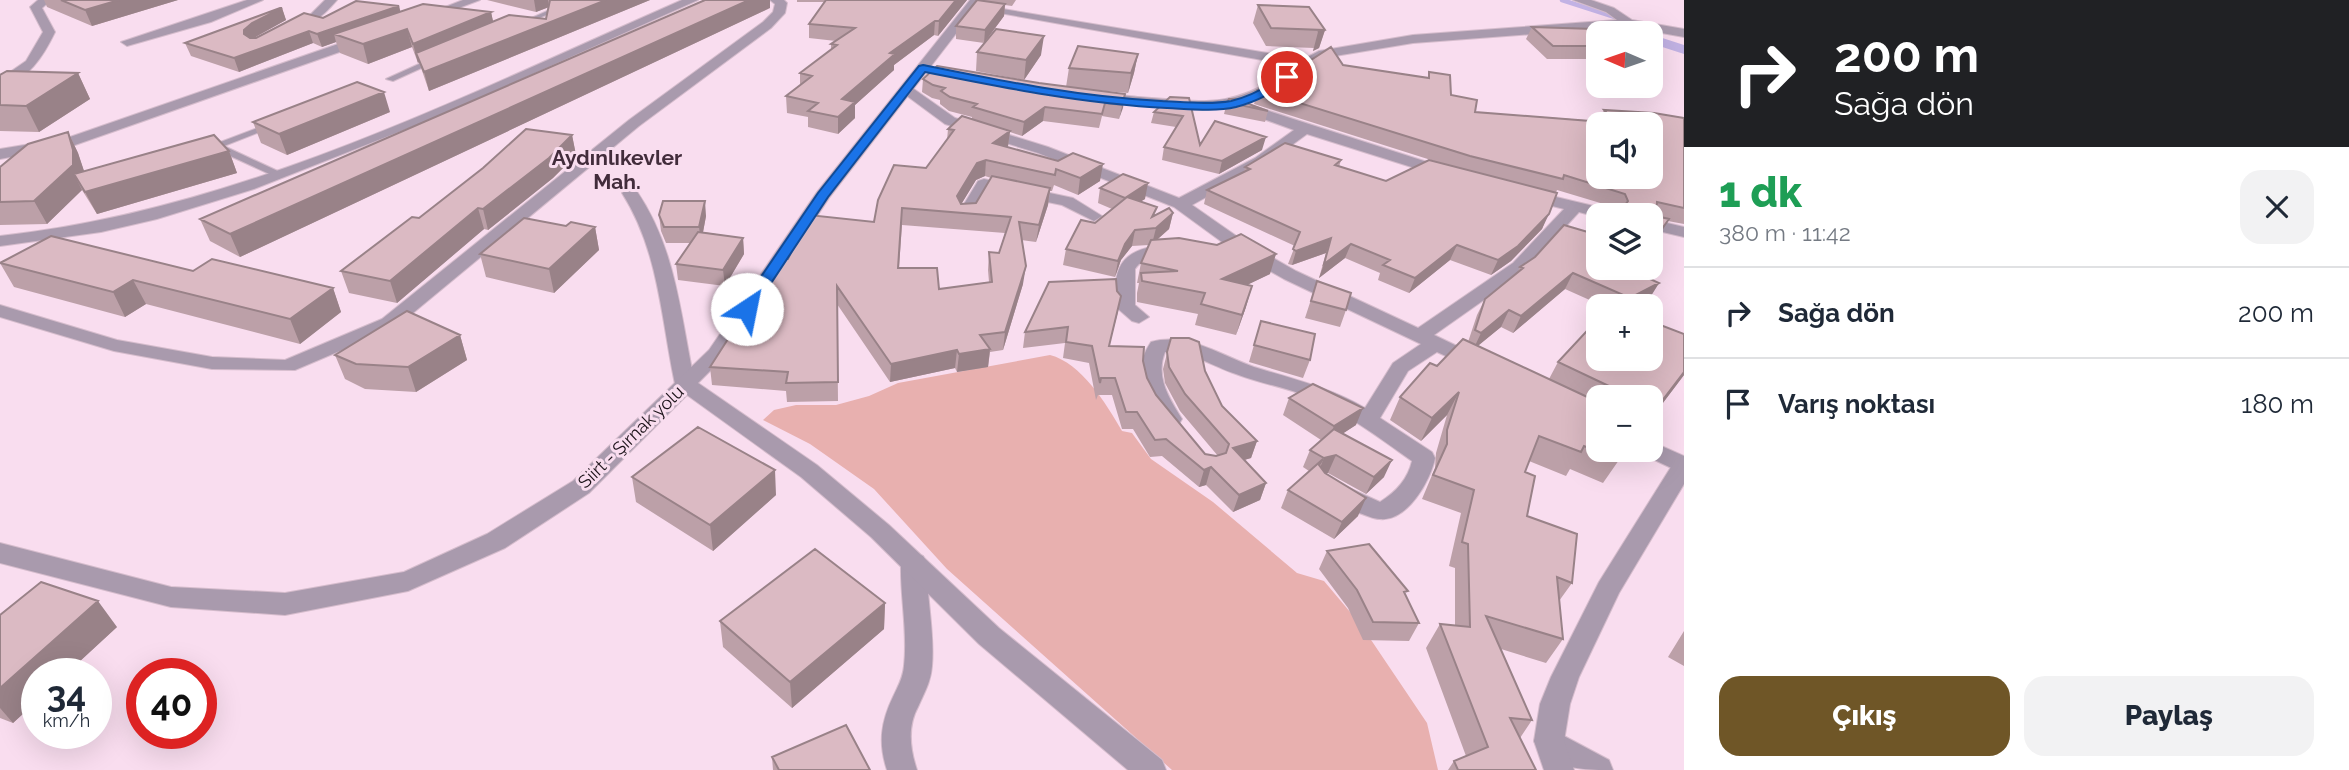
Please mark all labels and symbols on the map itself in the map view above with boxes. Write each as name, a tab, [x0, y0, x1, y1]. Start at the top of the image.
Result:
north arrow	[1586, 21, 1662, 98]
pin	[1257, 47, 1317, 107]
district label: Aydınlıkevler Mah.	[552, 145, 682, 194]
position arrow	[710, 272, 784, 346]
street label: Siirt - Şırnak yolu	[573, 381, 688, 492]
speed limit sign: 40	[126, 658, 217, 749]

